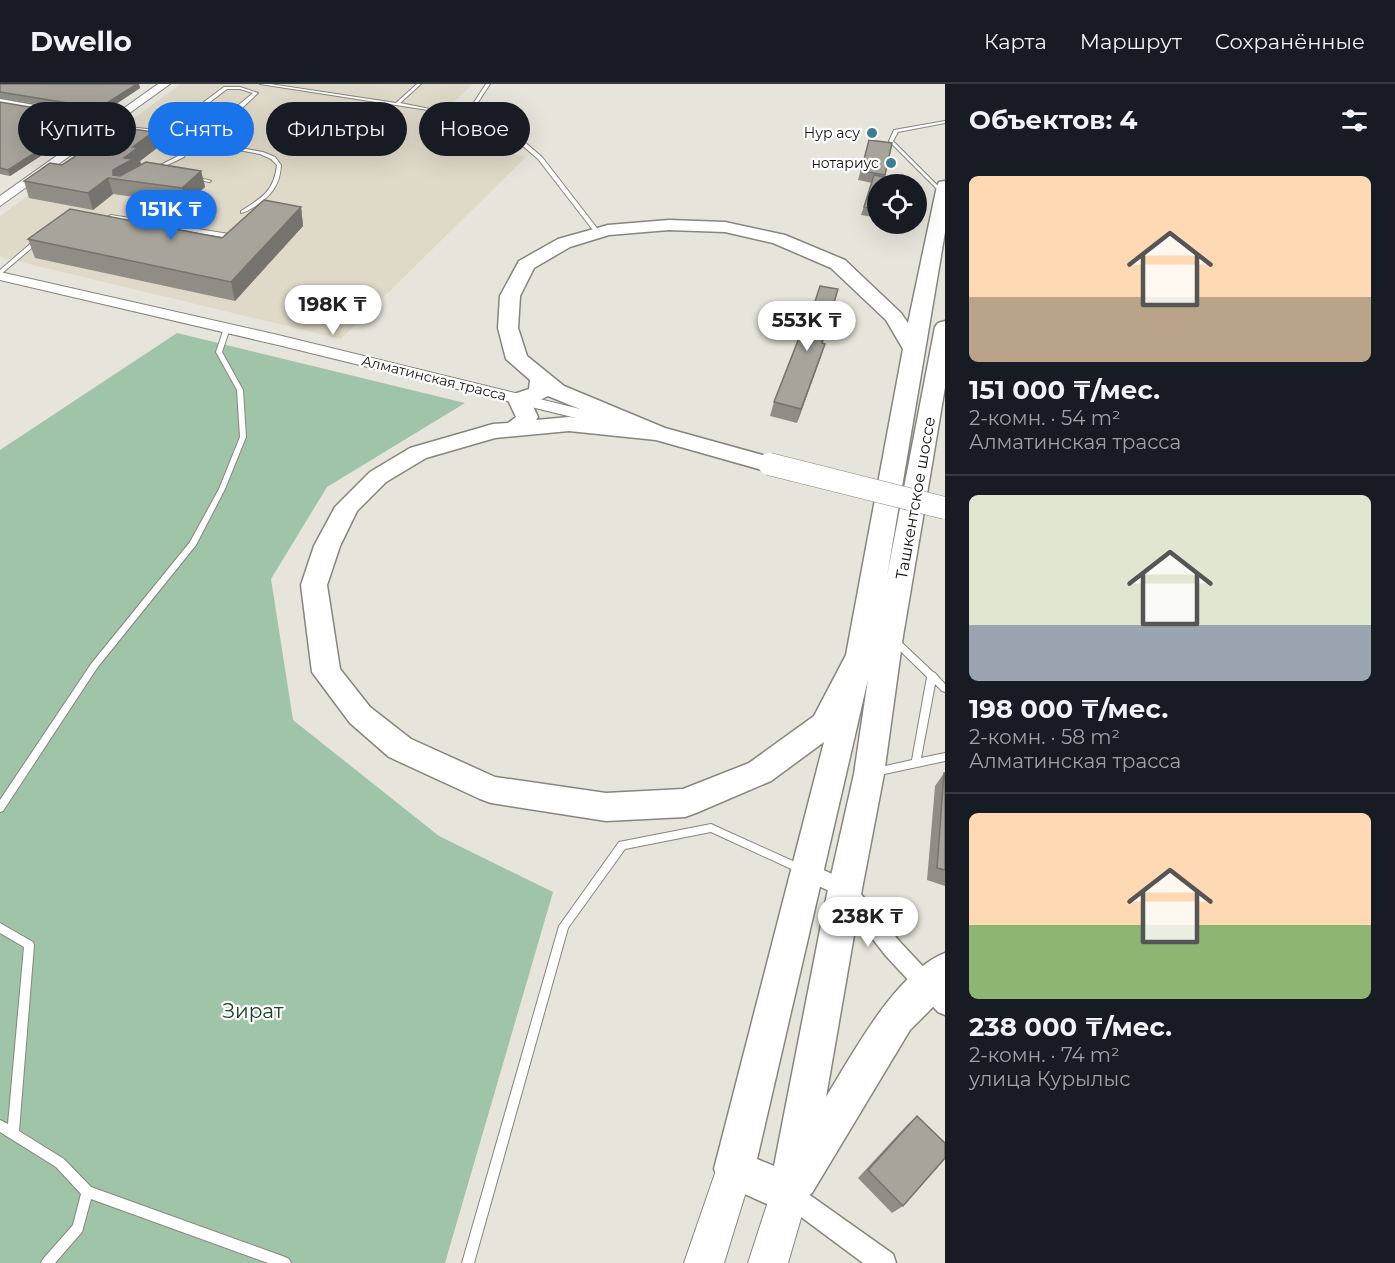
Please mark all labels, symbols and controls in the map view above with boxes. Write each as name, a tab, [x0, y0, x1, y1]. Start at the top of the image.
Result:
text: Dwello	[30, 24, 132, 58]
text: Карта	[984, 29, 1047, 54]
text: Маршрут	[1080, 29, 1182, 54]
text: Сохранённые	[1215, 29, 1365, 54]
chip: Купить	[18, 102, 136, 156]
chip: Снять	[148, 102, 254, 156]
chip: Фильтры	[266, 102, 407, 156]
chip: Новое	[419, 102, 530, 156]
text: Объектов: 4	[969, 104, 1138, 136]
icon: filters	[1338, 104, 1371, 137]
place label: Нур асу	[804, 124, 860, 142]
marker: Нур асу	[865, 126, 879, 140]
place label: нотариус	[811, 154, 879, 172]
marker: нотариус	[884, 156, 898, 170]
map controls	[867, 174, 927, 234]
button: locate	[867, 174, 927, 234]
pin: 151K ₸	[122, 190, 220, 241]
text: 151K ₸	[140, 197, 202, 221]
icon: home	[1116, 215, 1224, 323]
pin: 198K ₸	[284, 285, 382, 336]
text: 198K ₸	[299, 292, 367, 316]
pin: 553K ₸	[758, 301, 856, 352]
text: 553K ₸	[772, 308, 842, 332]
street label: Алматинская трасса	[360, 351, 508, 405]
text: 151 000 ₸/мес.	[969, 374, 1160, 406]
text: 2-комн. · 54 m²	[969, 406, 1121, 430]
street label: Ташкентское шоссе	[892, 415, 939, 581]
text: Алматинская трасса	[969, 430, 1181, 454]
icon: home	[1116, 534, 1224, 642]
text: 198 000 ₸/мес.	[969, 693, 1168, 725]
text: 2-комн. · 58 m²	[969, 725, 1120, 749]
text: Алматинская трасса	[969, 749, 1181, 773]
icon: home	[1116, 852, 1224, 960]
pin: 238K ₸	[819, 897, 917, 948]
text: 238K ₸	[832, 904, 904, 928]
park label: Зират	[223, 999, 284, 1023]
text: 238 000 ₸/мес.	[969, 1011, 1172, 1043]
text: 2-комн. · 74 m²	[969, 1043, 1120, 1067]
text: улица Курылыс	[969, 1067, 1130, 1091]

